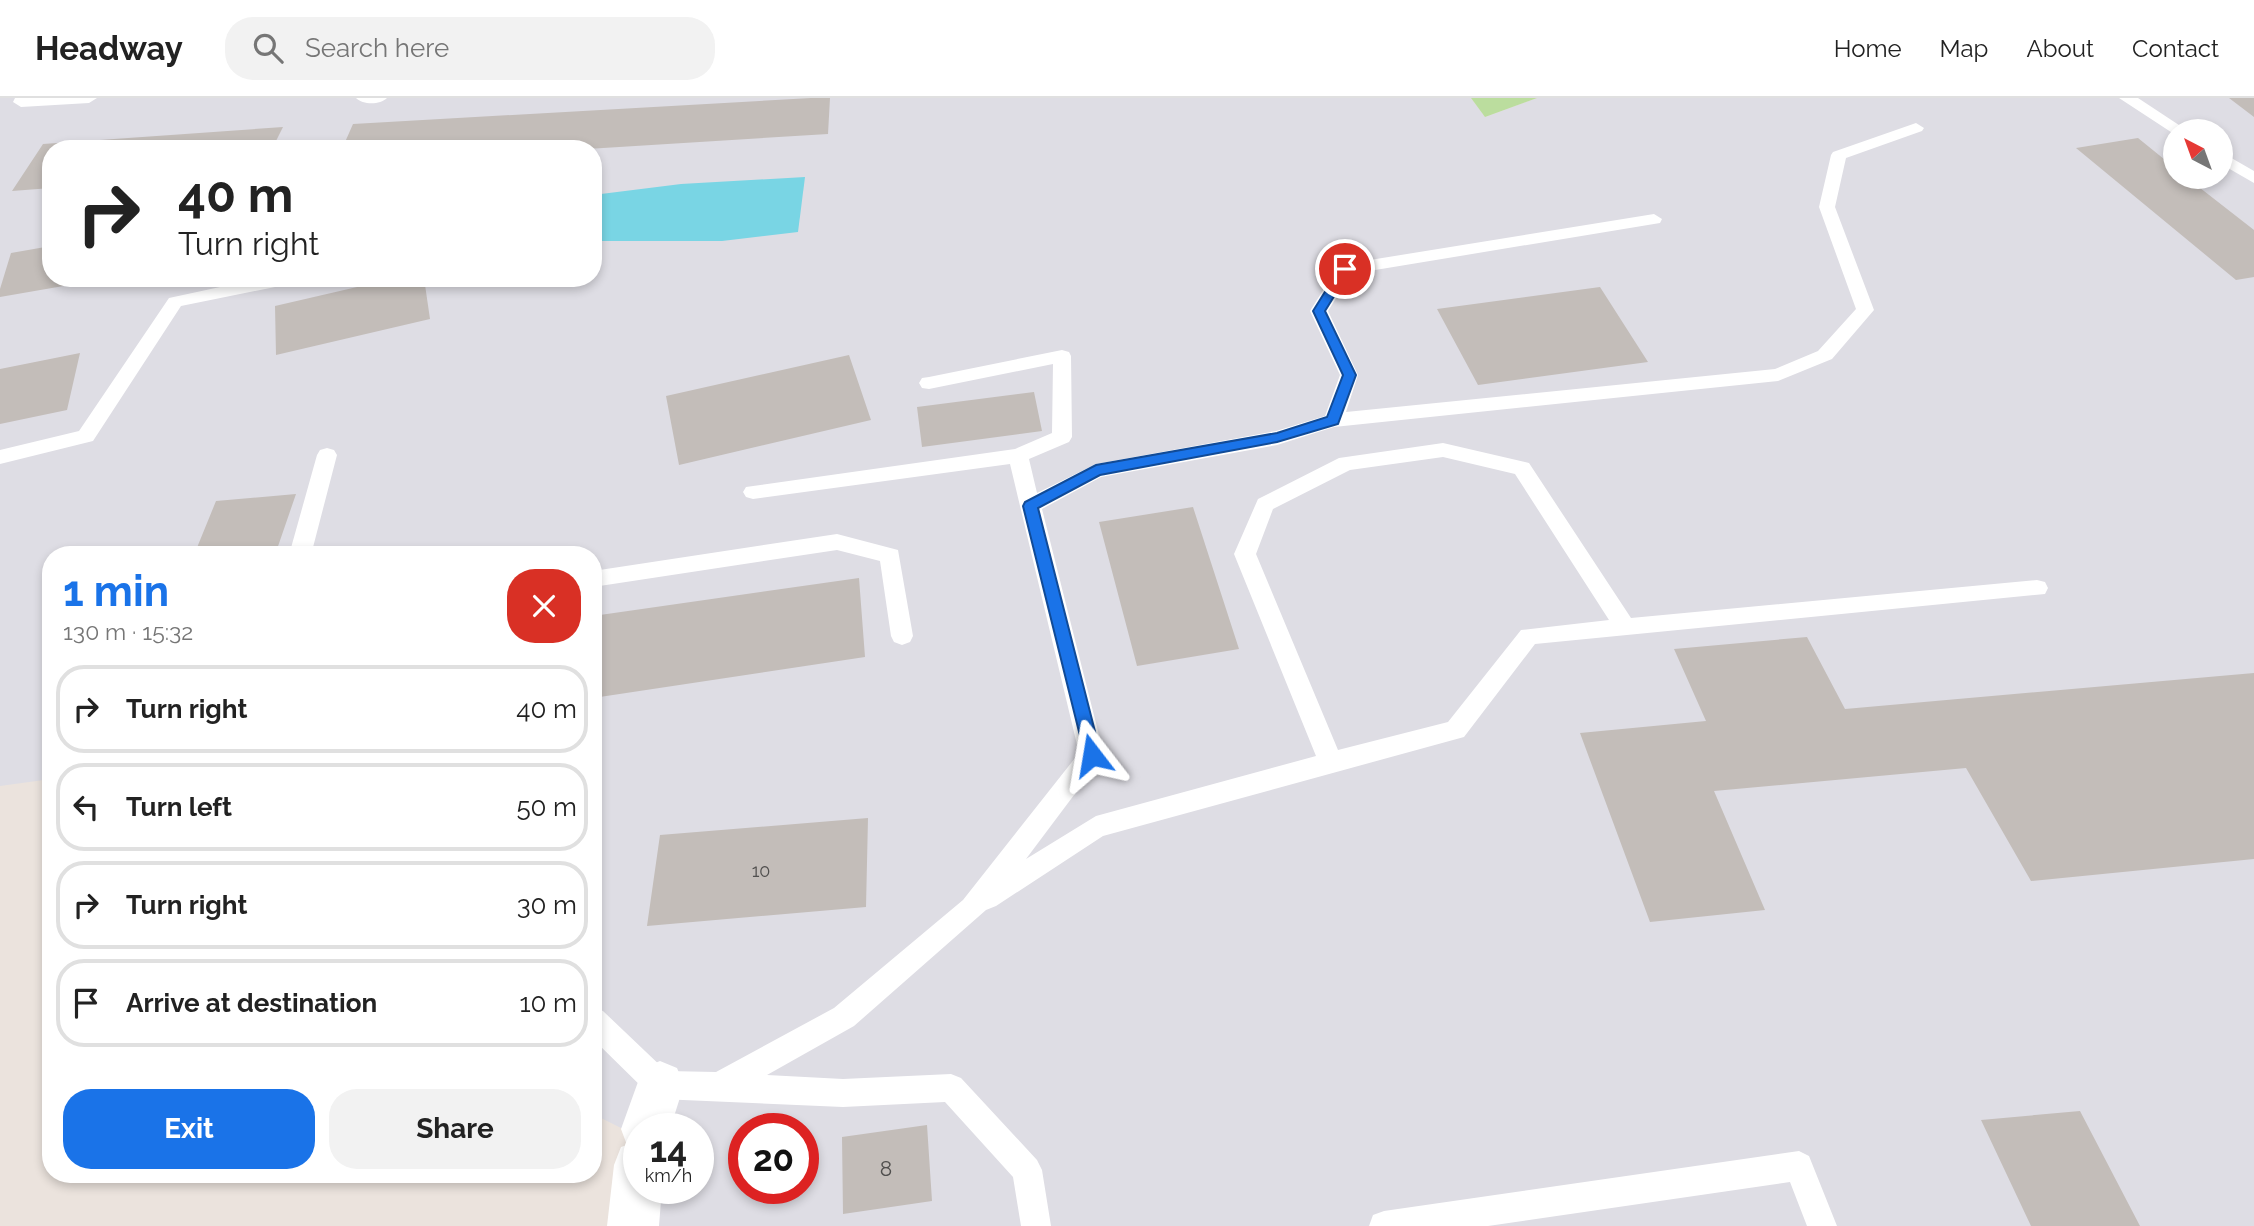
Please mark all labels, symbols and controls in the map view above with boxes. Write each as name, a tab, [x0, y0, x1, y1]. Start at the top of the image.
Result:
search box	[225, 17, 715, 80]
text: Headway	[35, 29, 183, 68]
icon: search	[249, 29, 287, 67]
text: Search here	[305, 33, 449, 63]
text: Home	[1834, 34, 1902, 63]
text: Map	[1940, 34, 1988, 63]
text: About	[2026, 34, 2094, 63]
text: Contact	[2132, 34, 2219, 63]
north arrow	[2163, 119, 2233, 189]
map controls	[2163, 119, 2233, 189]
text: 40 m	[178, 166, 293, 223]
icon: right	[63, 168, 154, 259]
text: Turn right	[178, 225, 319, 262]
pin	[1315, 239, 1375, 299]
icon: arrive	[1326, 250, 1364, 288]
text: 1 min	[63, 567, 169, 616]
button: close	[507, 569, 581, 643]
text: 130 m · 15:32	[63, 618, 193, 645]
icon: right	[67, 690, 105, 728]
text: Turn right	[126, 694, 247, 724]
text: 40 m	[516, 694, 577, 724]
position arrow	[1055, 718, 1129, 792]
icon: left	[67, 788, 105, 826]
text: Turn left	[126, 792, 232, 822]
text: 50 m	[516, 792, 577, 822]
house number: 10	[752, 860, 770, 881]
icon: right	[67, 886, 105, 924]
text: Turn right	[126, 890, 247, 920]
text: 30 m	[517, 890, 577, 920]
icon: arrive	[67, 984, 105, 1022]
text: Arrive at destination	[126, 988, 377, 1018]
text: 10 m	[519, 988, 577, 1018]
button: Exit	[63, 1089, 315, 1169]
button: Share	[329, 1089, 581, 1169]
speed limit sign: 20	[728, 1113, 819, 1204]
text: 14	[650, 1129, 687, 1170]
house number: 8	[880, 1156, 892, 1181]
text: km/h	[645, 1165, 692, 1186]

